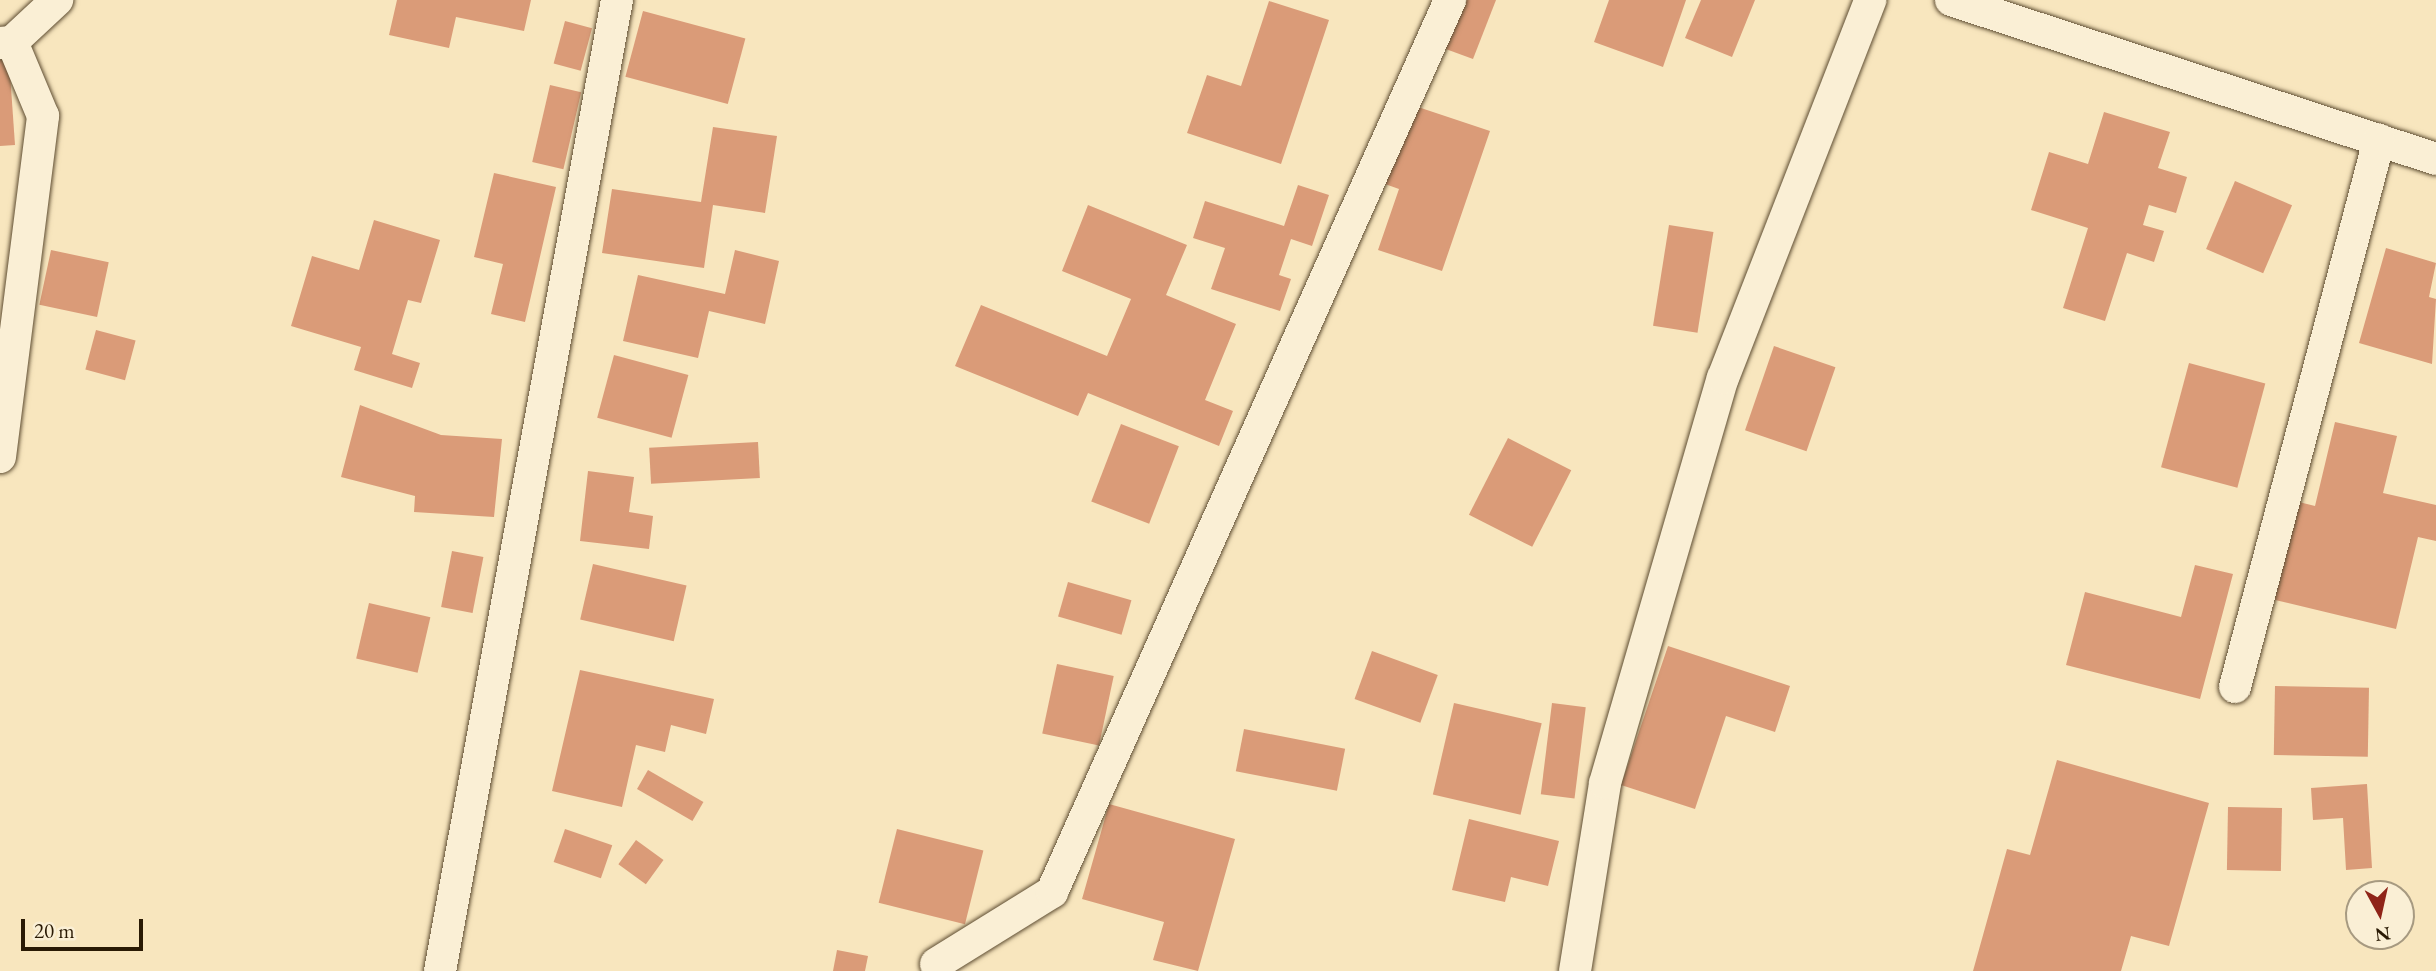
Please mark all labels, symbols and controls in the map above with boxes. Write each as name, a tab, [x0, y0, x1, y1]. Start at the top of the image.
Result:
north arrow	[2345, 880, 2415, 950]
scale bar	[24, 904, 147, 948]
text: 20 m	[34, 917, 75, 944]
text: N	[2373, 921, 2392, 948]

